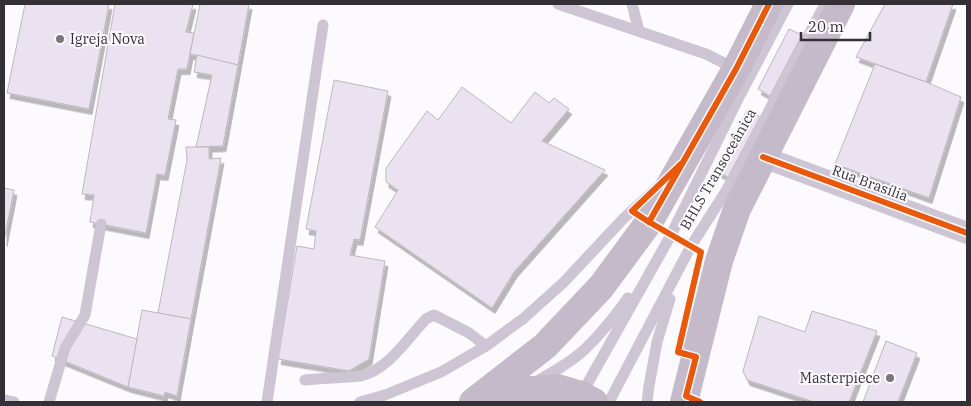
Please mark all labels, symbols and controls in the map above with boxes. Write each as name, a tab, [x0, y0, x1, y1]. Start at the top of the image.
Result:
scale bar	[801, 10, 870, 42]
text: 20 m	[808, 17, 844, 36]
place label: Igreja Nova	[70, 30, 145, 48]
marker: Igreja Nova	[54, 33, 66, 45]
street label: BHLS Transoceânica	[676, 105, 760, 233]
street label: Rua Brasília	[830, 161, 911, 205]
place label: Masterpiece	[800, 369, 880, 387]
marker: Masterpiece	[884, 372, 896, 384]

